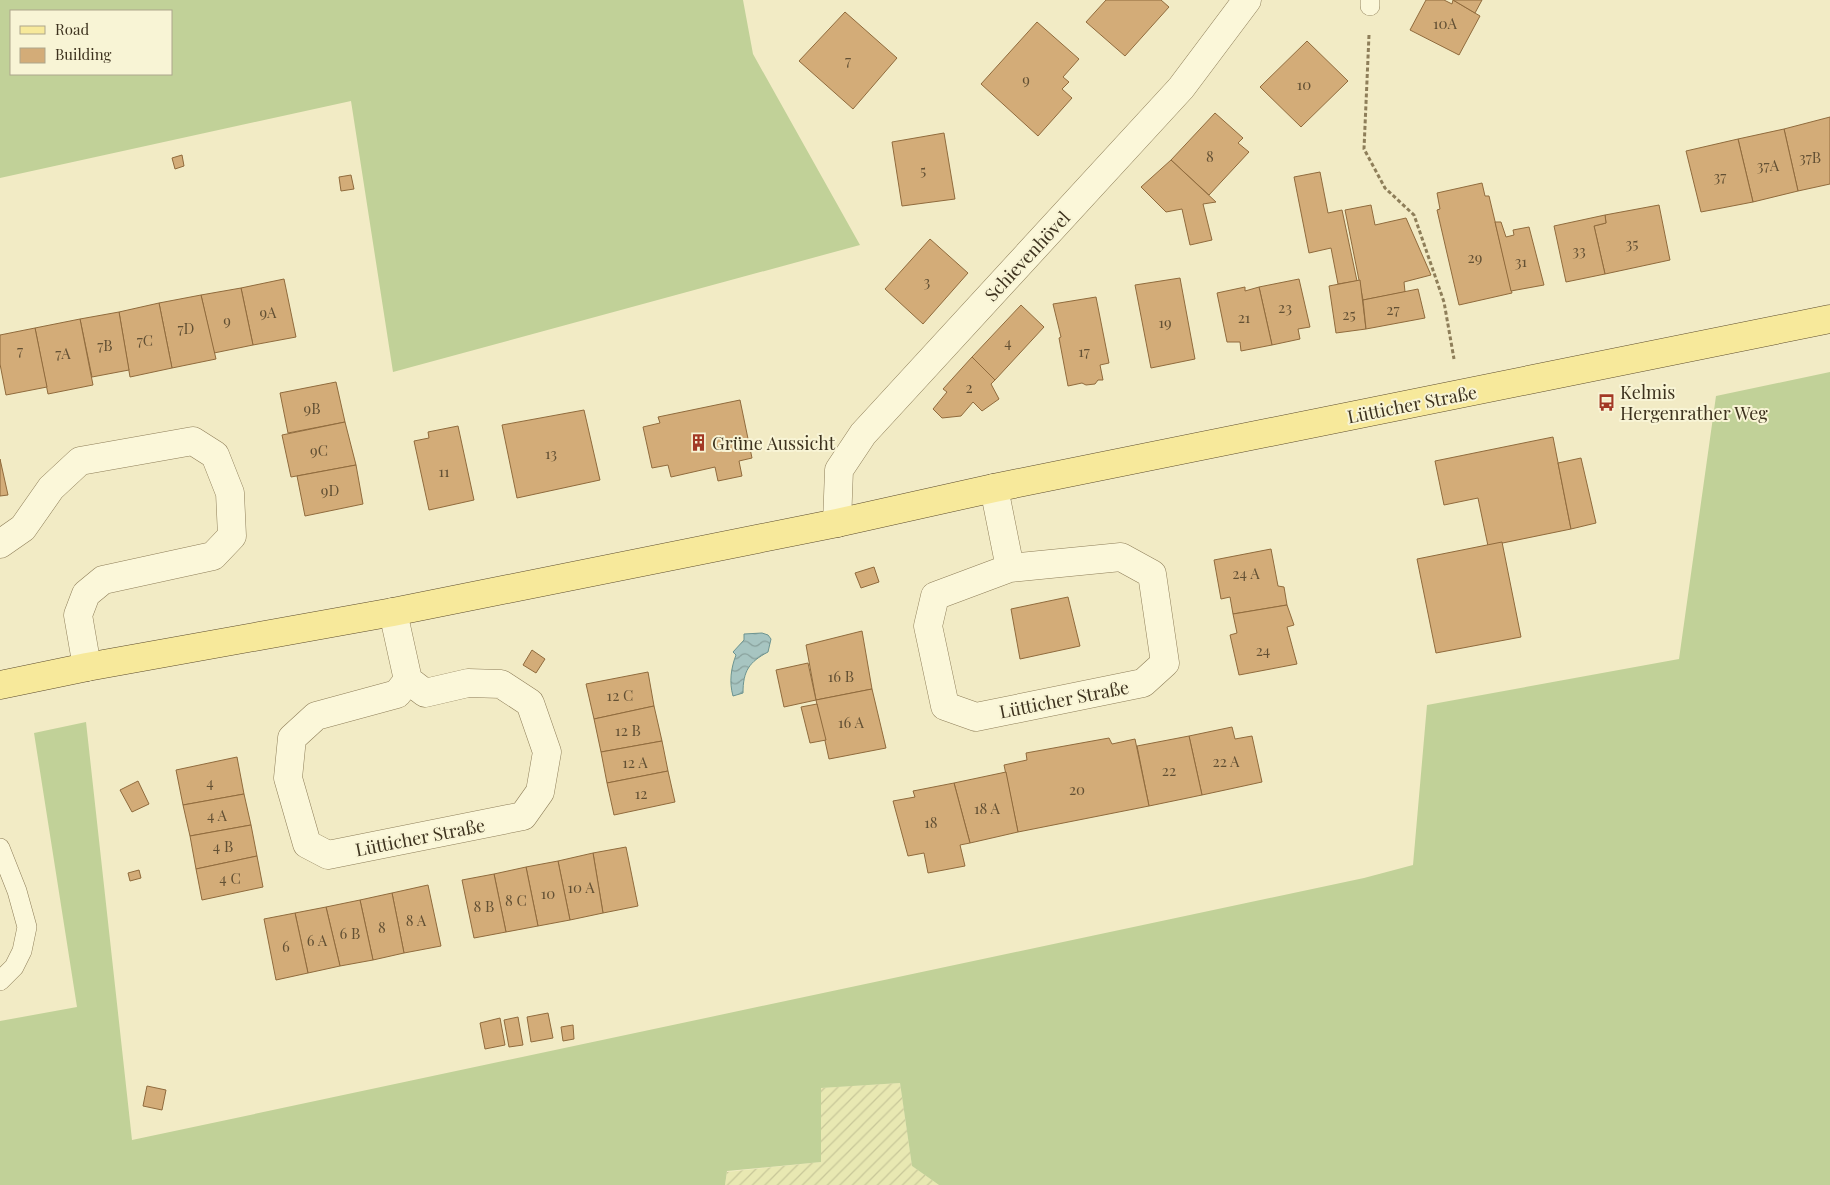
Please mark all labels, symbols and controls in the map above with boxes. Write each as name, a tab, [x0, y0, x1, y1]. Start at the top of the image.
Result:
legend	[10, 10, 172, 75]
house number: 10A	[1433, 13, 1458, 33]
text: Road	[55, 19, 89, 39]
text: Building	[55, 44, 112, 64]
house number: 7	[845, 50, 851, 70]
house number: 9	[1022, 69, 1030, 89]
house number: 10	[1297, 74, 1311, 94]
house number: 8	[1206, 146, 1214, 166]
house number: 37B	[1799, 147, 1821, 167]
house number: 37A	[1757, 155, 1780, 175]
house number: 5	[920, 160, 926, 180]
house number: 37	[1714, 166, 1726, 186]
street label: Schievenhövel	[979, 206, 1075, 306]
house number: 35	[1626, 233, 1639, 253]
house number: 33	[1572, 240, 1586, 260]
house number: 29	[1468, 247, 1482, 267]
house number: 31	[1515, 251, 1528, 271]
house number: 3	[924, 271, 931, 291]
house number: 23	[1278, 297, 1292, 317]
house number: 27	[1386, 299, 1400, 319]
house number: 9A	[259, 302, 277, 322]
house number: 25	[1342, 304, 1356, 324]
house number: 21	[1238, 307, 1251, 327]
house number: 9	[223, 310, 231, 330]
house number: 19	[1158, 312, 1172, 332]
house number: 7D	[178, 318, 195, 338]
house number: 7C	[137, 330, 153, 350]
house number: 4	[1004, 332, 1012, 352]
house number: 7B	[97, 335, 113, 355]
house number: 7	[17, 340, 23, 360]
house number: 17	[1078, 341, 1090, 361]
house number: 7A	[55, 343, 71, 363]
house number: 2	[965, 377, 973, 397]
street label: Lütticher Straße	[1345, 380, 1479, 428]
place label: Kelmis Hergenrather Weg	[1620, 380, 1768, 425]
bus stop icon: Kelmis Hergenrather Weg	[1596, 392, 1616, 412]
house number: 9B	[304, 398, 320, 418]
place label: Grüne Aussicht	[712, 431, 836, 455]
building icon: Grüne Aussicht	[688, 433, 708, 453]
house number: 9C	[310, 440, 328, 460]
house number: 13	[545, 443, 557, 463]
house number: 11	[438, 461, 450, 481]
house number: 9D	[321, 480, 339, 500]
house number: 24 A	[1232, 563, 1260, 583]
house number: 24	[1256, 640, 1270, 660]
house number: 16 B	[828, 666, 854, 686]
street label: Lütticher Straße	[997, 675, 1131, 723]
house number: 12 C	[607, 685, 633, 705]
house number: 16 A	[838, 712, 865, 732]
house number: 12 B	[615, 720, 641, 740]
house number: 22 A	[1212, 751, 1240, 771]
house number: 12 A	[622, 752, 648, 772]
house number: 22	[1162, 760, 1176, 780]
house number: 4	[206, 772, 214, 792]
house number: 20	[1069, 779, 1085, 799]
house number: 12	[635, 783, 647, 803]
house number: 18 A	[974, 798, 1001, 818]
house number: 4 A	[207, 805, 228, 825]
house number: 18	[924, 812, 938, 832]
street label: Lütticher Straße	[353, 813, 487, 861]
house number: 4 B	[213, 836, 233, 856]
house number: 4 C	[219, 868, 241, 888]
house number: 10 A	[567, 877, 595, 897]
house number: 10	[541, 883, 555, 903]
house number: 8 C	[505, 890, 527, 910]
house number: 8 B	[474, 896, 494, 916]
house number: 8 A	[406, 910, 427, 930]
house number: 8	[378, 917, 386, 937]
house number: 6 B	[340, 923, 360, 943]
house number: 6 A	[307, 930, 328, 950]
house number: 6	[282, 936, 290, 956]

